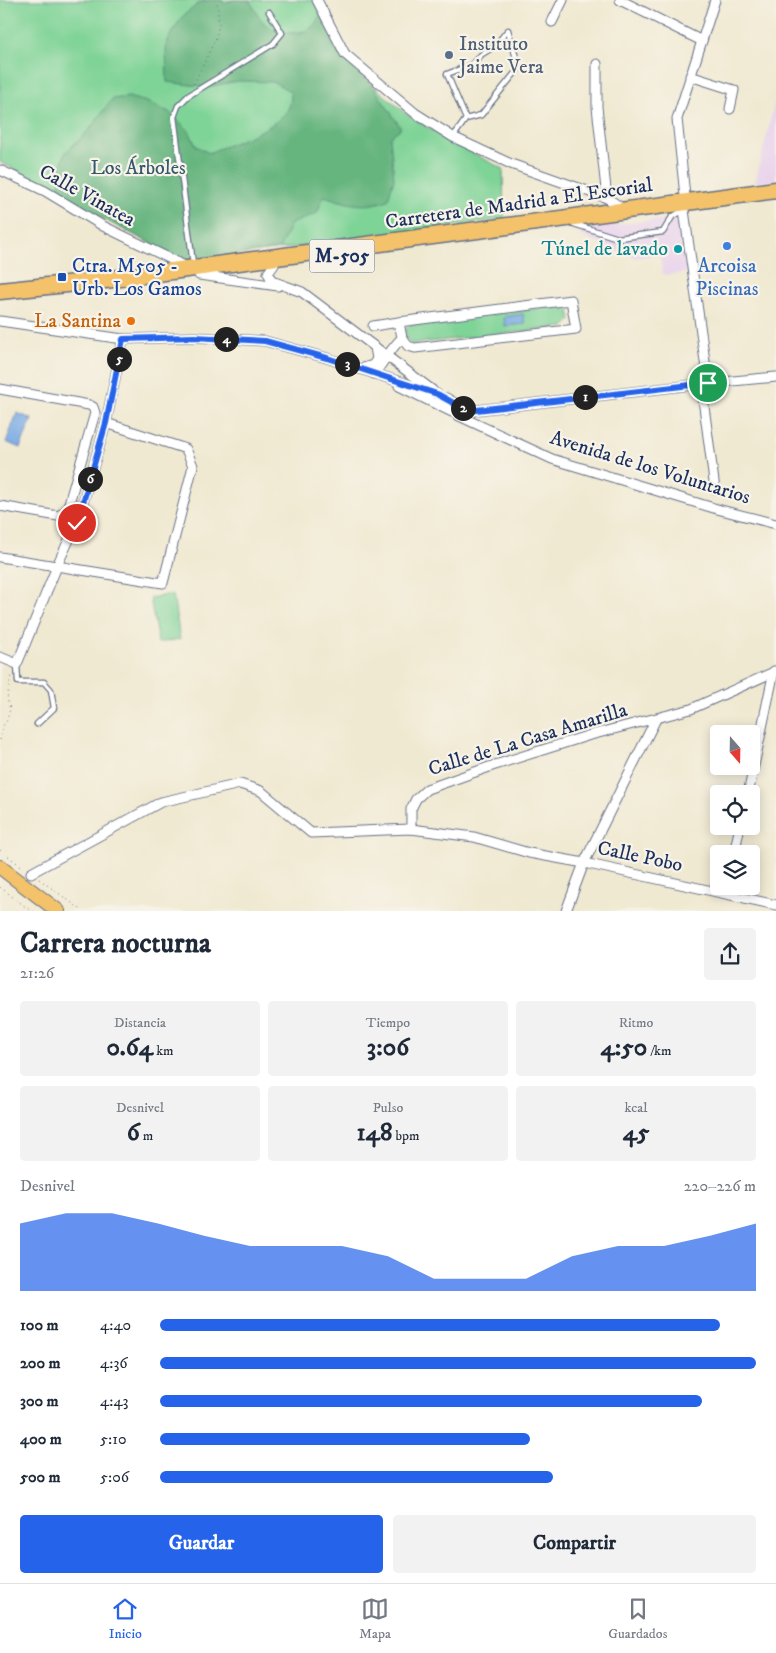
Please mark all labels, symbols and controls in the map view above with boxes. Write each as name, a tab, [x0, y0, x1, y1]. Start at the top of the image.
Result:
place label: Instituto Jaime Vera	[457, 32, 544, 80]
marker: Instituto Jaime Vera	[443, 49, 455, 61]
park label: Los Árboles	[90, 155, 186, 181]
street label: Calle Vinatea	[35, 159, 140, 233]
street label: Carretera de Madrid a El Escorial	[384, 173, 654, 235]
place label: Túnel de lavado	[542, 237, 668, 262]
road number: M-505	[310, 240, 374, 272]
marker: Arcoisa Piscinas	[721, 240, 733, 252]
marker: Túnel de lavado	[672, 243, 684, 255]
place label: Ctra. M505 - Urb. Los Gamos	[72, 254, 202, 302]
place label: Arcoisa Piscinas	[696, 254, 759, 302]
marker: Ctra. M505 - Urb. Los Gamos	[56, 271, 68, 283]
place label: La Santina	[34, 309, 122, 334]
marker: La Santina	[125, 315, 137, 327]
pin: 4	[214, 326, 238, 352]
text: 4	[222, 330, 231, 348]
pin: 5	[106, 346, 132, 372]
text: 5	[116, 350, 123, 368]
pin: 3	[334, 352, 360, 376]
text: 3	[345, 355, 350, 373]
pin	[687, 362, 729, 404]
icon: arrive	[694, 369, 722, 397]
pin: 1	[572, 384, 598, 410]
text: 1	[583, 388, 588, 406]
pin: 2	[450, 396, 476, 420]
text: 2	[460, 399, 467, 417]
street label: Avenida de los Voluntarios	[547, 426, 753, 510]
pin: 6	[78, 466, 102, 492]
text: 6	[87, 470, 94, 488]
pin	[56, 502, 98, 544]
icon: check	[63, 509, 91, 537]
street label: Calle de La Casa Amarilla	[426, 698, 631, 782]
north arrow	[710, 725, 760, 775]
map controls	[710, 725, 760, 895]
button: locate	[710, 785, 760, 835]
street label: Calle Pobo	[595, 836, 685, 878]
button: layers	[710, 845, 760, 895]
text: Carrera nocturna	[20, 926, 211, 961]
button: share	[704, 928, 756, 980]
text: 21:26	[20, 963, 54, 983]
text: Distancia	[114, 1014, 166, 1032]
text: Tiempo	[366, 1014, 410, 1032]
text: Ritmo	[619, 1014, 653, 1032]
text: 0.64	[106, 1032, 153, 1063]
text: 3:06	[367, 1032, 409, 1063]
text: 4:50	[600, 1032, 647, 1063]
text: km	[153, 1042, 174, 1060]
text: /km	[647, 1042, 672, 1060]
text: Desnivel	[116, 1099, 164, 1117]
text: Pulso	[373, 1099, 403, 1117]
text: kcal	[625, 1099, 647, 1117]
text: 6	[127, 1117, 140, 1148]
text: 148	[356, 1117, 392, 1148]
text: 45	[623, 1117, 649, 1148]
text: m	[140, 1127, 153, 1145]
text: bpm	[392, 1127, 420, 1145]
text: Desnivel	[20, 1176, 75, 1196]
text: 220–226 m	[684, 1176, 756, 1196]
text: 100 m	[20, 1315, 59, 1335]
text: 4:40	[100, 1315, 131, 1335]
text: 200 m	[20, 1353, 61, 1373]
text: 4:36	[100, 1353, 128, 1373]
text: 300 m	[20, 1391, 59, 1411]
text: 4:43	[100, 1391, 129, 1411]
text: 400 m	[20, 1429, 62, 1449]
text: 5:10	[100, 1429, 127, 1449]
text: 500 m	[20, 1467, 61, 1487]
text: 5:06	[100, 1467, 129, 1487]
button: Guardar	[20, 1515, 383, 1573]
button: Compartir	[393, 1515, 756, 1573]
tab: Inicio	[109, 1595, 142, 1643]
tab: Mapa	[359, 1595, 391, 1643]
tab: Guardados	[608, 1595, 667, 1643]

